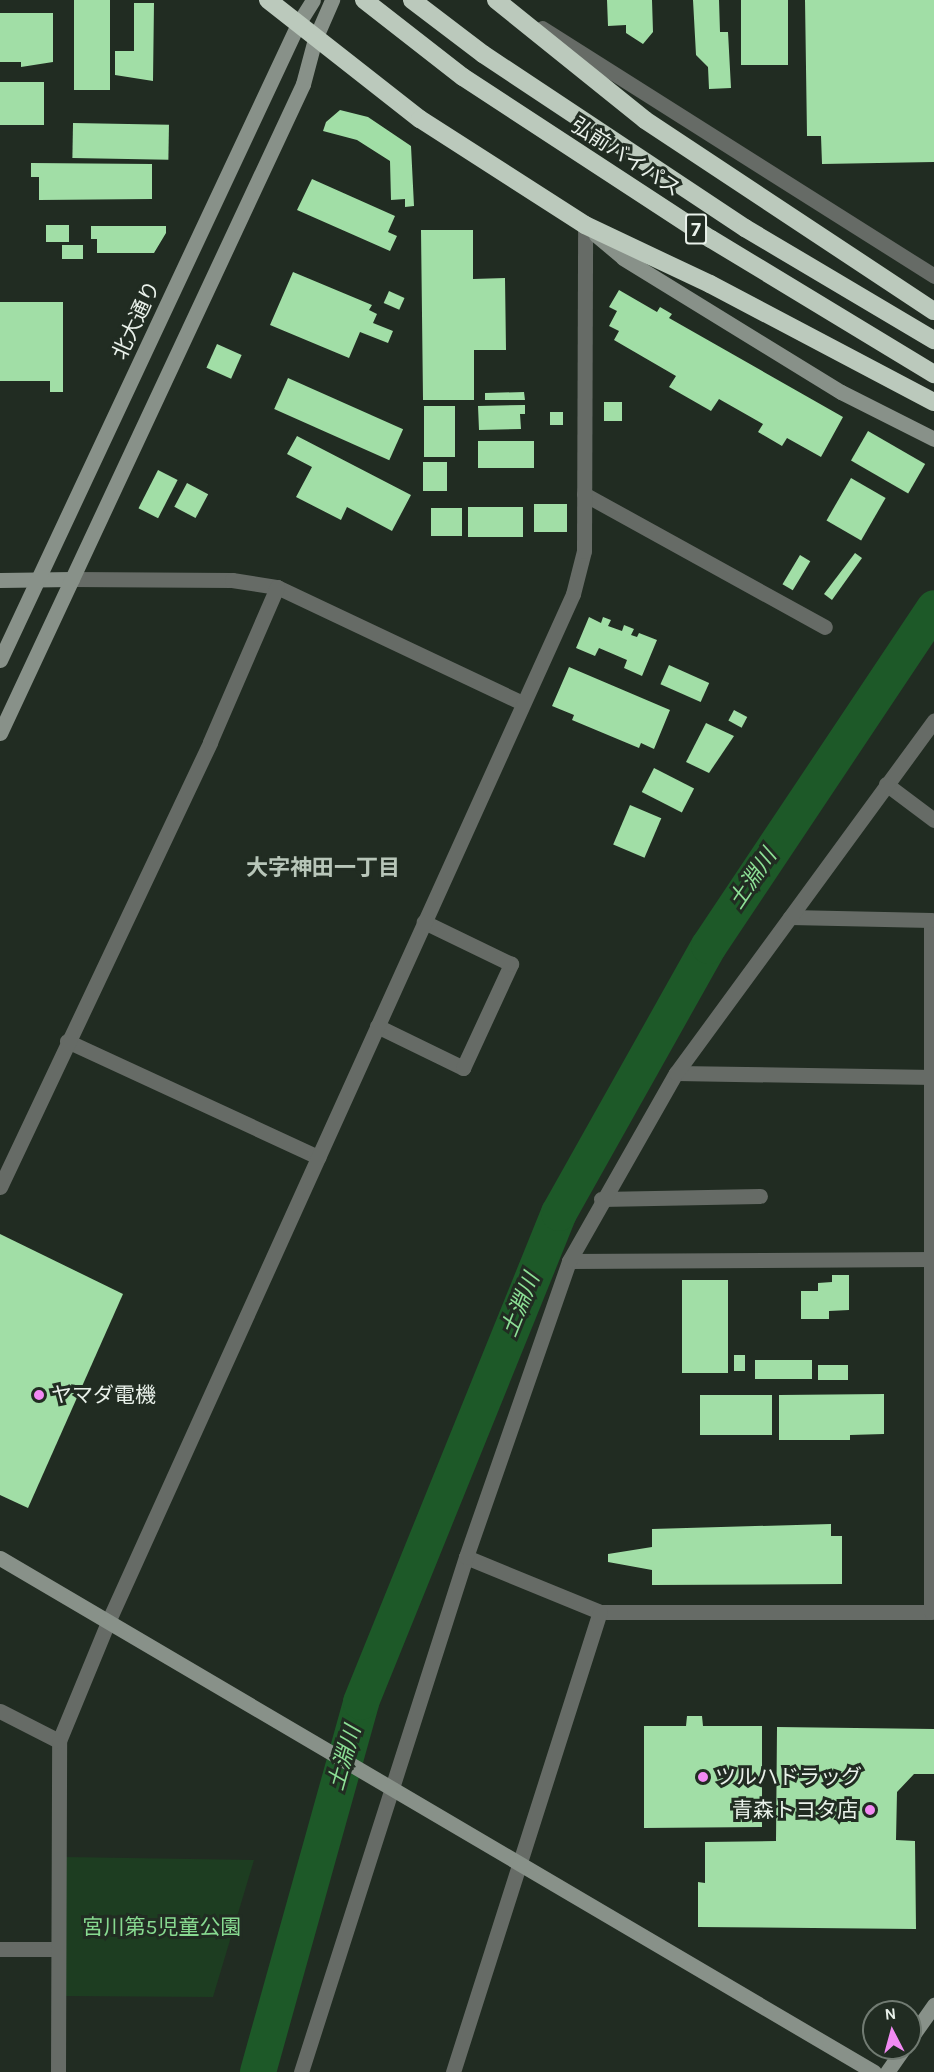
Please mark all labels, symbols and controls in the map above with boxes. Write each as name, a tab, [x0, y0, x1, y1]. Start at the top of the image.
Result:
street label: 弘前バイパス	[566, 112, 686, 202]
road number: 7	[684, 212, 708, 246]
street label: 北大通り	[107, 277, 165, 363]
water label: 土淵川	[724, 844, 782, 914]
district label: 大字神田一丁目	[246, 856, 400, 882]
water label: 土淵川	[496, 1269, 546, 1341]
place label: ヤマダ電機	[51, 1382, 156, 1408]
marker: ヤマダ電機	[32, 1388, 46, 1402]
water label: 土淵川	[323, 1723, 367, 1793]
place label: ツルハドラッグ	[715, 1764, 862, 1790]
marker: ツルハドラッグ	[696, 1770, 710, 1784]
place label: 青森トヨタ店	[732, 1797, 858, 1823]
marker: 青森トヨタ店	[863, 1803, 877, 1817]
park label: 宮川第5児童公園	[83, 1914, 241, 1940]
north arrow	[862, 2000, 922, 2060]
text: N	[884, 2004, 897, 2024]

